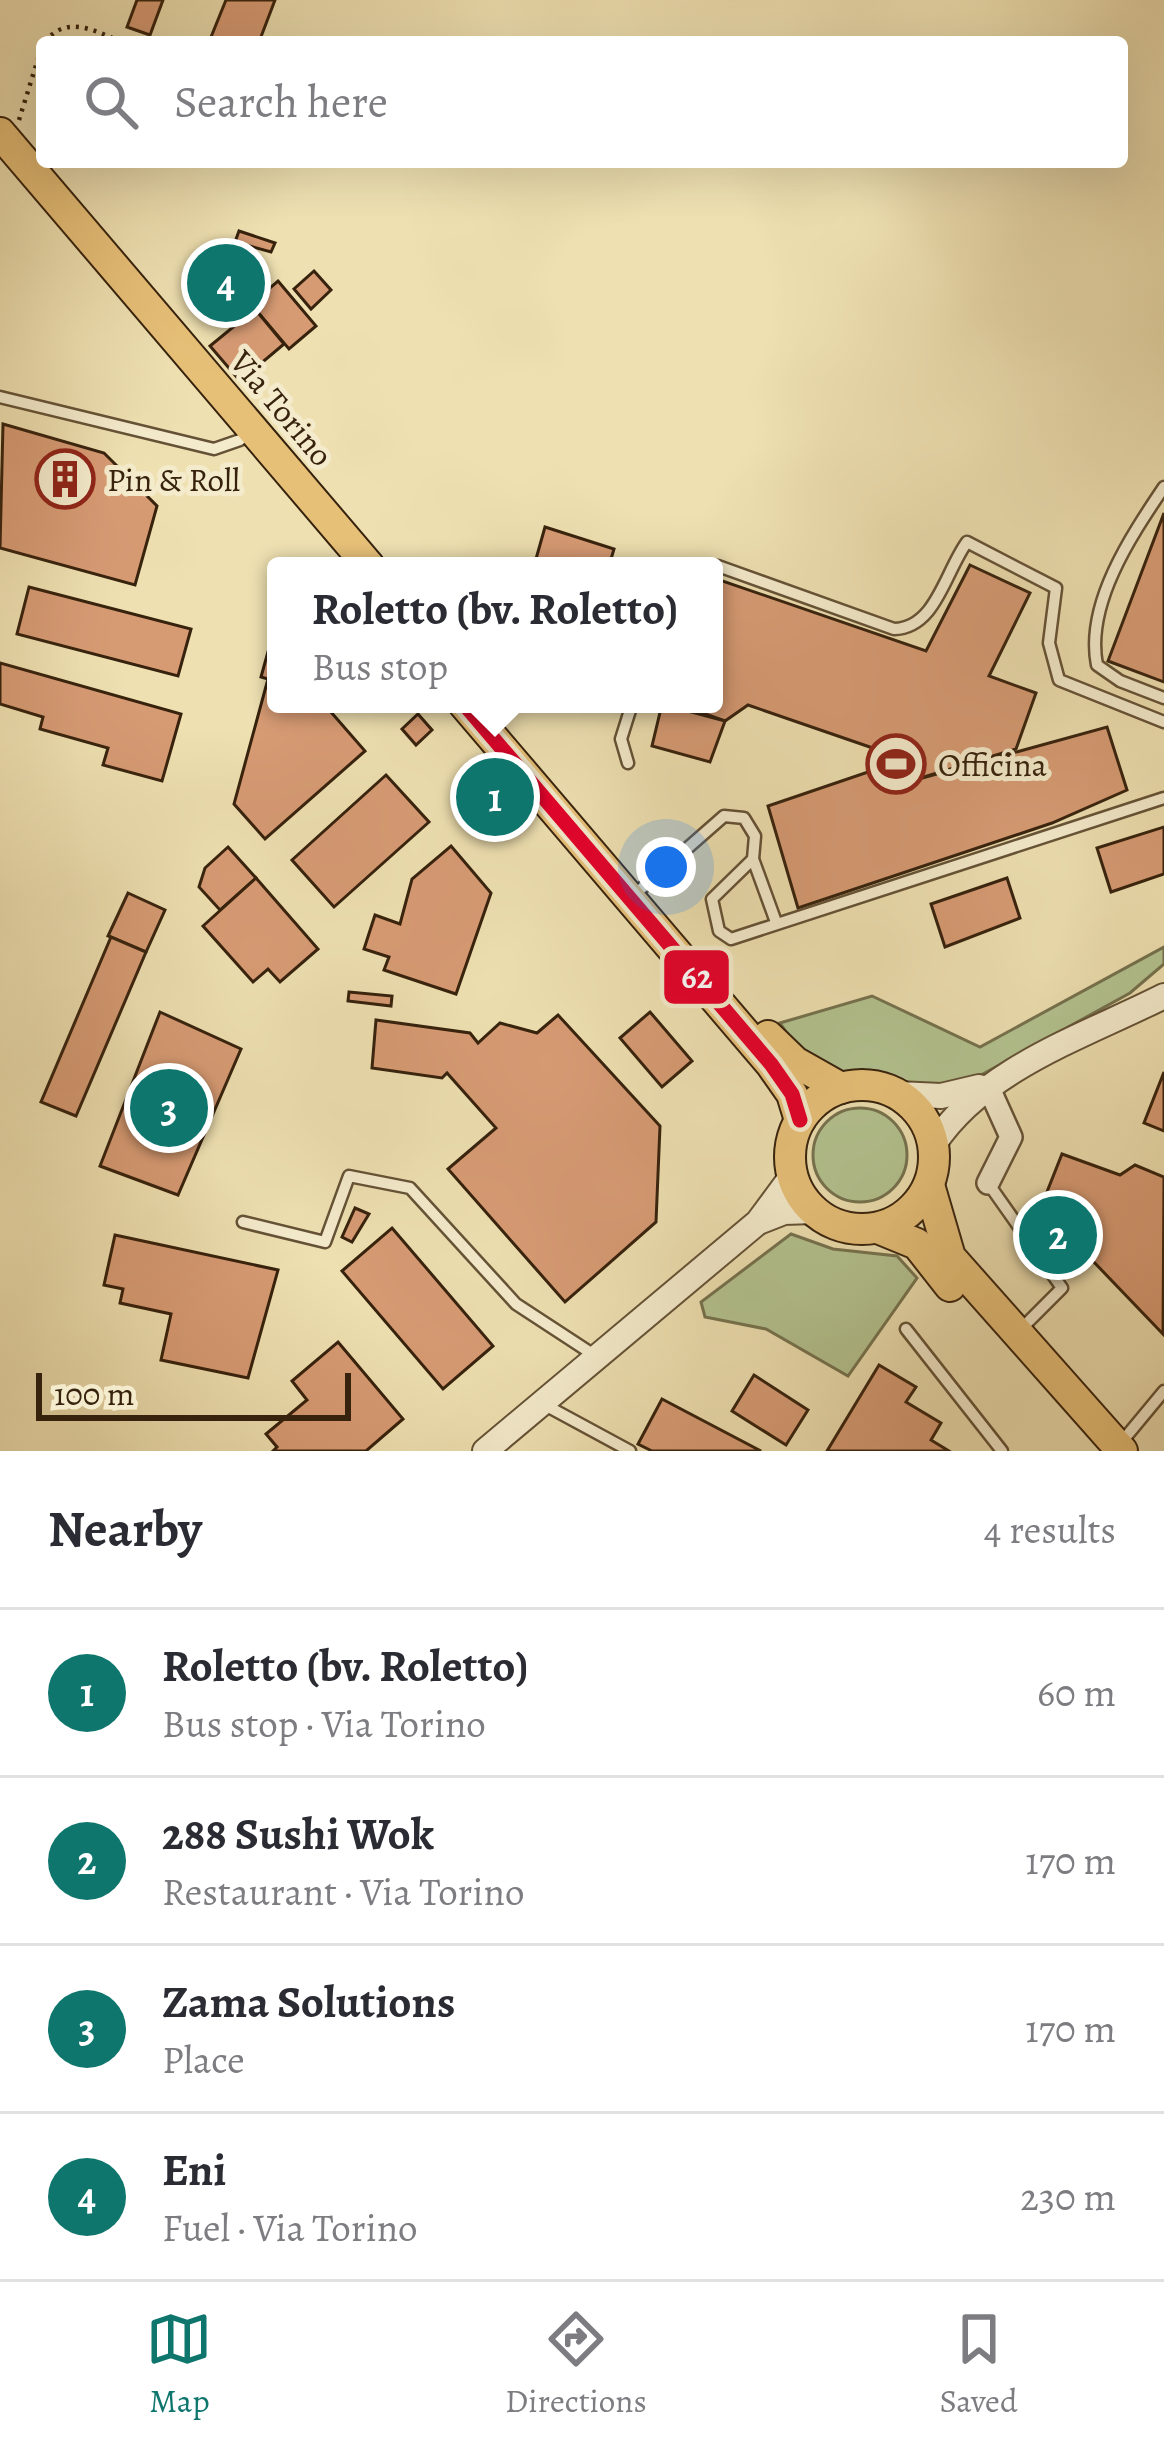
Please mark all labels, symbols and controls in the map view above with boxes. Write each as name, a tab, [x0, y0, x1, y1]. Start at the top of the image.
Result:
search box	[36, 36, 1128, 168]
icon: search	[78, 69, 144, 135]
text: Search here	[174, 71, 388, 133]
pin: 4	[187, 238, 265, 328]
street label: Via Torino	[219, 340, 344, 476]
building icon: Pin & Roll	[34, 448, 96, 510]
place label: Pin & Roll	[107, 457, 240, 502]
popup	[267, 557, 723, 713]
text: Roletto (bv. Roletto)	[312, 578, 678, 640]
text: Bus stop	[312, 640, 448, 693]
sports icon: Officina	[865, 733, 927, 795]
place label: Officina	[938, 742, 1047, 787]
pin: 1	[456, 752, 534, 842]
your location	[636, 837, 696, 897]
line badge: 62	[662, 948, 731, 1006]
text: 62	[681, 954, 713, 999]
pin: 3	[130, 1063, 208, 1153]
pin: 2	[1019, 1190, 1097, 1280]
scale bar	[36, 1367, 351, 1420]
text: 100 m	[54, 1371, 134, 1416]
text: Nearby	[48, 1494, 202, 1564]
text: 4 results	[984, 1503, 1116, 1556]
text: Roletto (bv. Roletto)	[162, 1635, 529, 1697]
text: 1	[80, 1666, 94, 1719]
text: 60 m	[1037, 1666, 1116, 1719]
text: Bus stop · Via Torino	[162, 1697, 486, 1750]
text: 288 Sushi Wok	[162, 1803, 434, 1865]
text: 2	[78, 1834, 96, 1887]
text: 170 m	[1025, 1834, 1116, 1887]
text: Restaurant · Via Torino	[162, 1865, 524, 1918]
text: Zama Solutions	[162, 1971, 455, 2033]
text: 3	[79, 2002, 95, 2055]
text: 170 m	[1025, 2002, 1116, 2055]
text: Place	[162, 2033, 245, 2086]
text: Eni	[162, 2139, 226, 2201]
text: 4	[78, 2170, 96, 2223]
text: 230 m	[1020, 2170, 1116, 2223]
text: Fuel · Via Torino	[162, 2201, 417, 2254]
tab: Map	[146, 2306, 212, 2423]
tab: Directions	[505, 2306, 647, 2423]
tab: Saved	[939, 2306, 1018, 2423]

